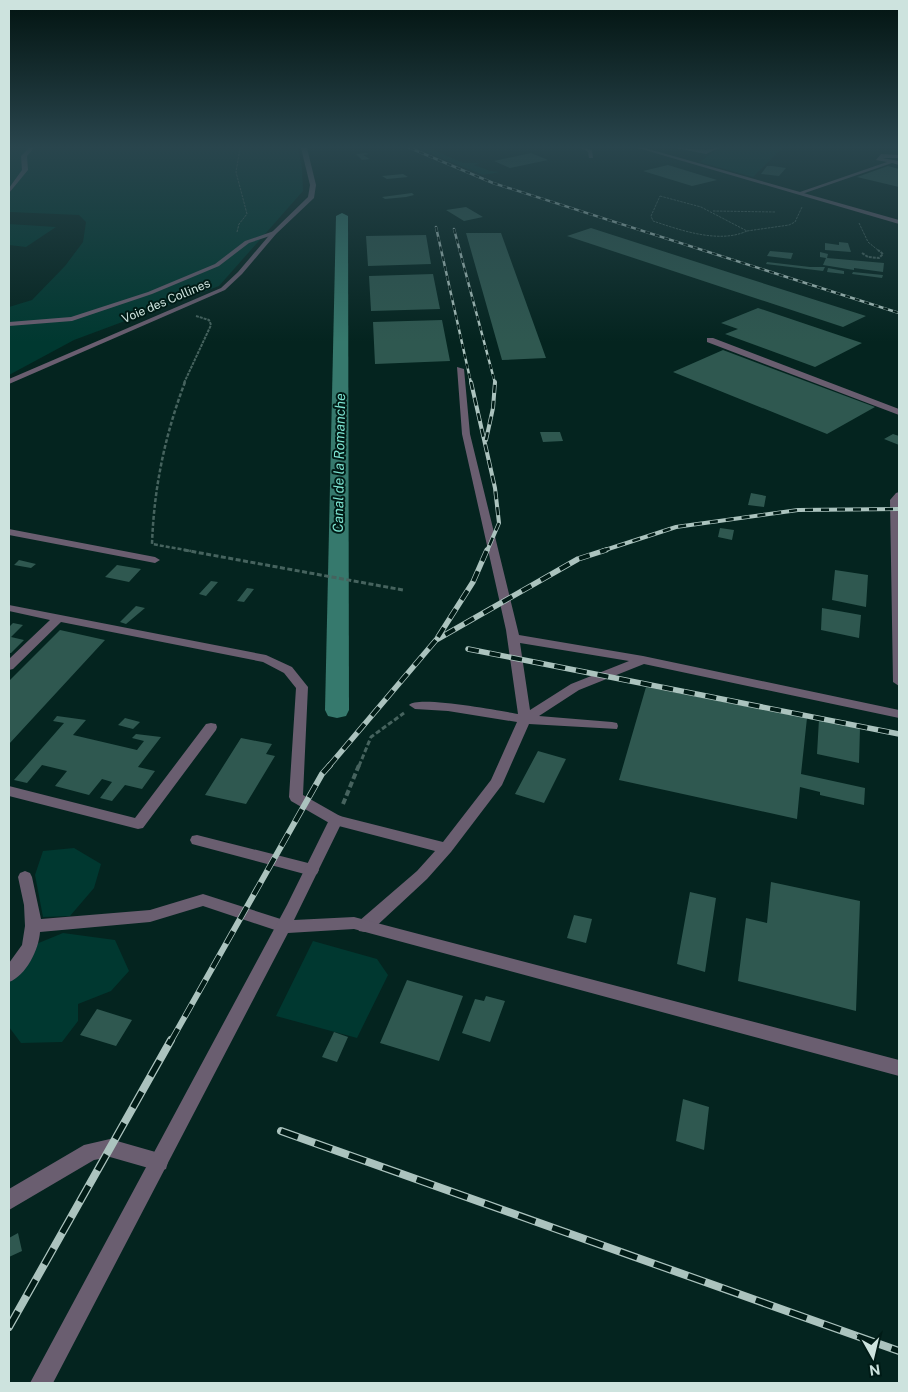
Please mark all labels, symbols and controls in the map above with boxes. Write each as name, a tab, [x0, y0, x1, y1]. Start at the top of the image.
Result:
street label: Voie des Collines	[120, 276, 212, 326]
water label: Canal de la Romanche	[330, 393, 348, 533]
north arrow	[848, 1332, 898, 1382]
text: N	[868, 1361, 881, 1379]

